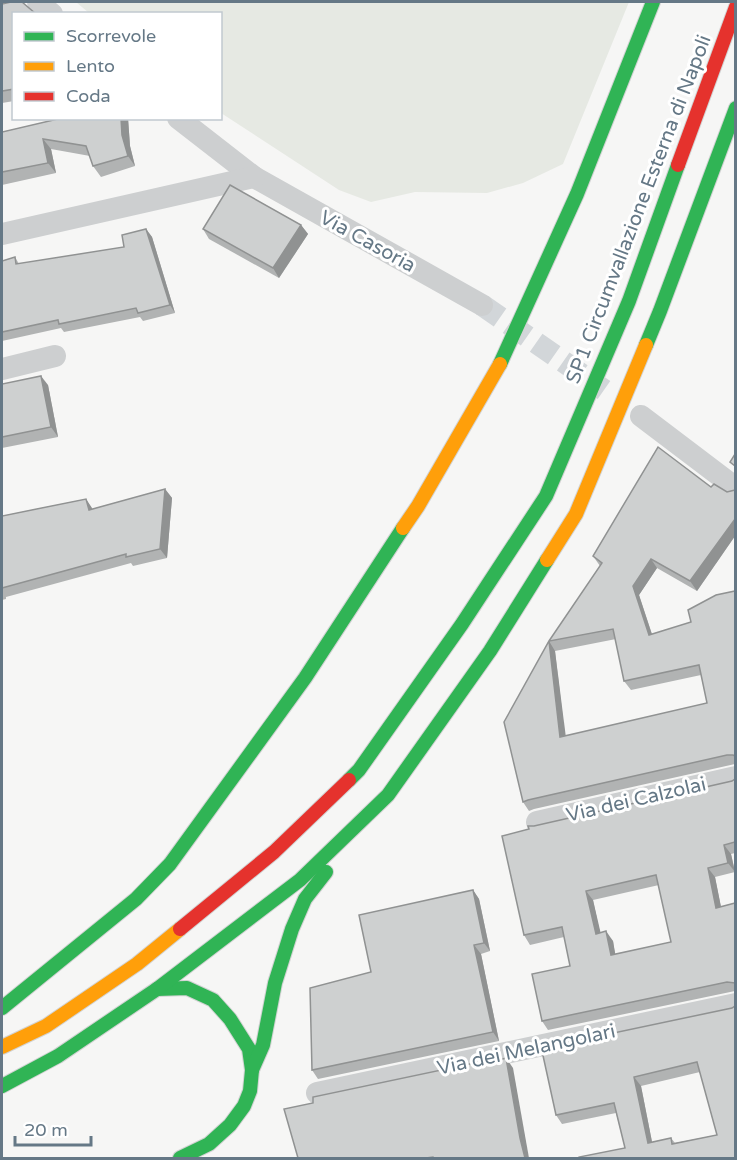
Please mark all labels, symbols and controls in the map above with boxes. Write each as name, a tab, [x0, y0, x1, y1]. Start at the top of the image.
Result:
legend	[12, 12, 222, 120]
text: Scorrevole	[66, 25, 156, 47]
street label: SP1 Circumvallazione Esterna di Napoli	[561, 32, 717, 387]
text: Lento	[66, 55, 115, 77]
text: Coda	[66, 85, 111, 107]
street label: Via Casoria	[315, 206, 420, 278]
street label: Via dei Calzolai	[564, 772, 708, 828]
street label: Via dei Melangolari	[435, 1019, 618, 1081]
scale bar	[15, 1109, 92, 1147]
text: 20 m	[24, 1119, 68, 1141]

